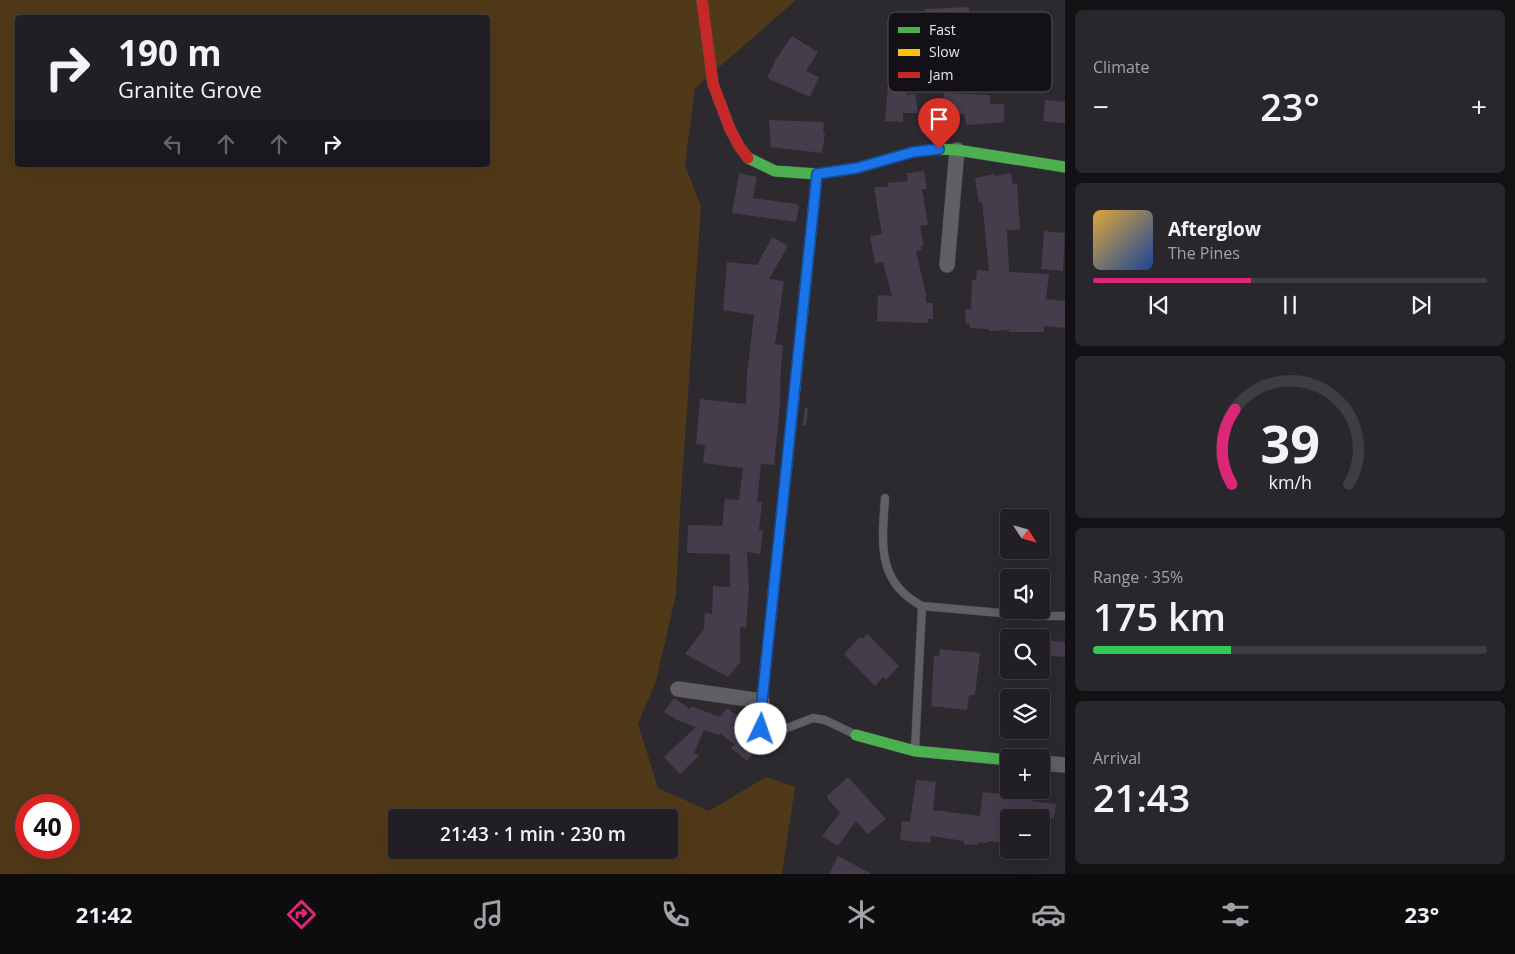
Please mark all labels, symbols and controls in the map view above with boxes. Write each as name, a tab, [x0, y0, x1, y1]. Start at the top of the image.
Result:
legend	[888, 12, 1052, 92]
text: Fast	[929, 20, 956, 39]
text: 190 m	[118, 29, 222, 76]
icon: right	[35, 35, 100, 100]
text: Slow	[929, 42, 960, 61]
text: Climate	[1093, 56, 1150, 78]
text: Jam	[927, 65, 954, 84]
text: Granite Grove	[118, 74, 262, 104]
text: 23°	[1260, 80, 1320, 132]
text: −	[1093, 87, 1109, 125]
text: +	[1471, 87, 1487, 125]
pin	[918, 98, 960, 149]
icon: arrive	[925, 105, 953, 133]
icon: left	[159, 130, 187, 158]
icon: ahead	[212, 130, 240, 158]
icon: ahead	[265, 130, 293, 158]
icon: right	[318, 130, 346, 158]
text: Afterglow	[1168, 216, 1261, 242]
text: The Pines	[1168, 242, 1240, 264]
icon: previous	[1145, 291, 1173, 319]
icon: pause	[1276, 291, 1304, 319]
icon: next	[1407, 291, 1435, 319]
text: 39	[1260, 407, 1320, 478]
text: km/h	[1268, 470, 1312, 494]
north arrow	[1000, 509, 1050, 559]
map controls	[1000, 509, 1050, 859]
text: Range · 35%	[1093, 566, 1183, 588]
button: sound	[1000, 569, 1050, 619]
text: 175 km	[1093, 590, 1226, 642]
button: search	[1000, 629, 1050, 679]
button: layers	[1000, 689, 1050, 739]
position arrow	[734, 702, 786, 754]
text: Arrival	[1093, 747, 1141, 769]
button: +	[1000, 749, 1050, 799]
text: 21:43	[1093, 771, 1190, 823]
speed limit sign: 40	[15, 794, 80, 859]
button: −	[1000, 809, 1050, 859]
text: 21:43 · 1 min · 230 m	[440, 821, 626, 847]
icon: directions	[284, 897, 319, 932]
icon: music	[471, 897, 506, 932]
icon: phone	[658, 897, 693, 932]
icon: climate	[844, 897, 879, 932]
icon: car	[1031, 897, 1066, 932]
icon: filters	[1218, 897, 1253, 932]
text: 21:42	[76, 899, 132, 929]
text: 23°	[1404, 899, 1439, 929]

